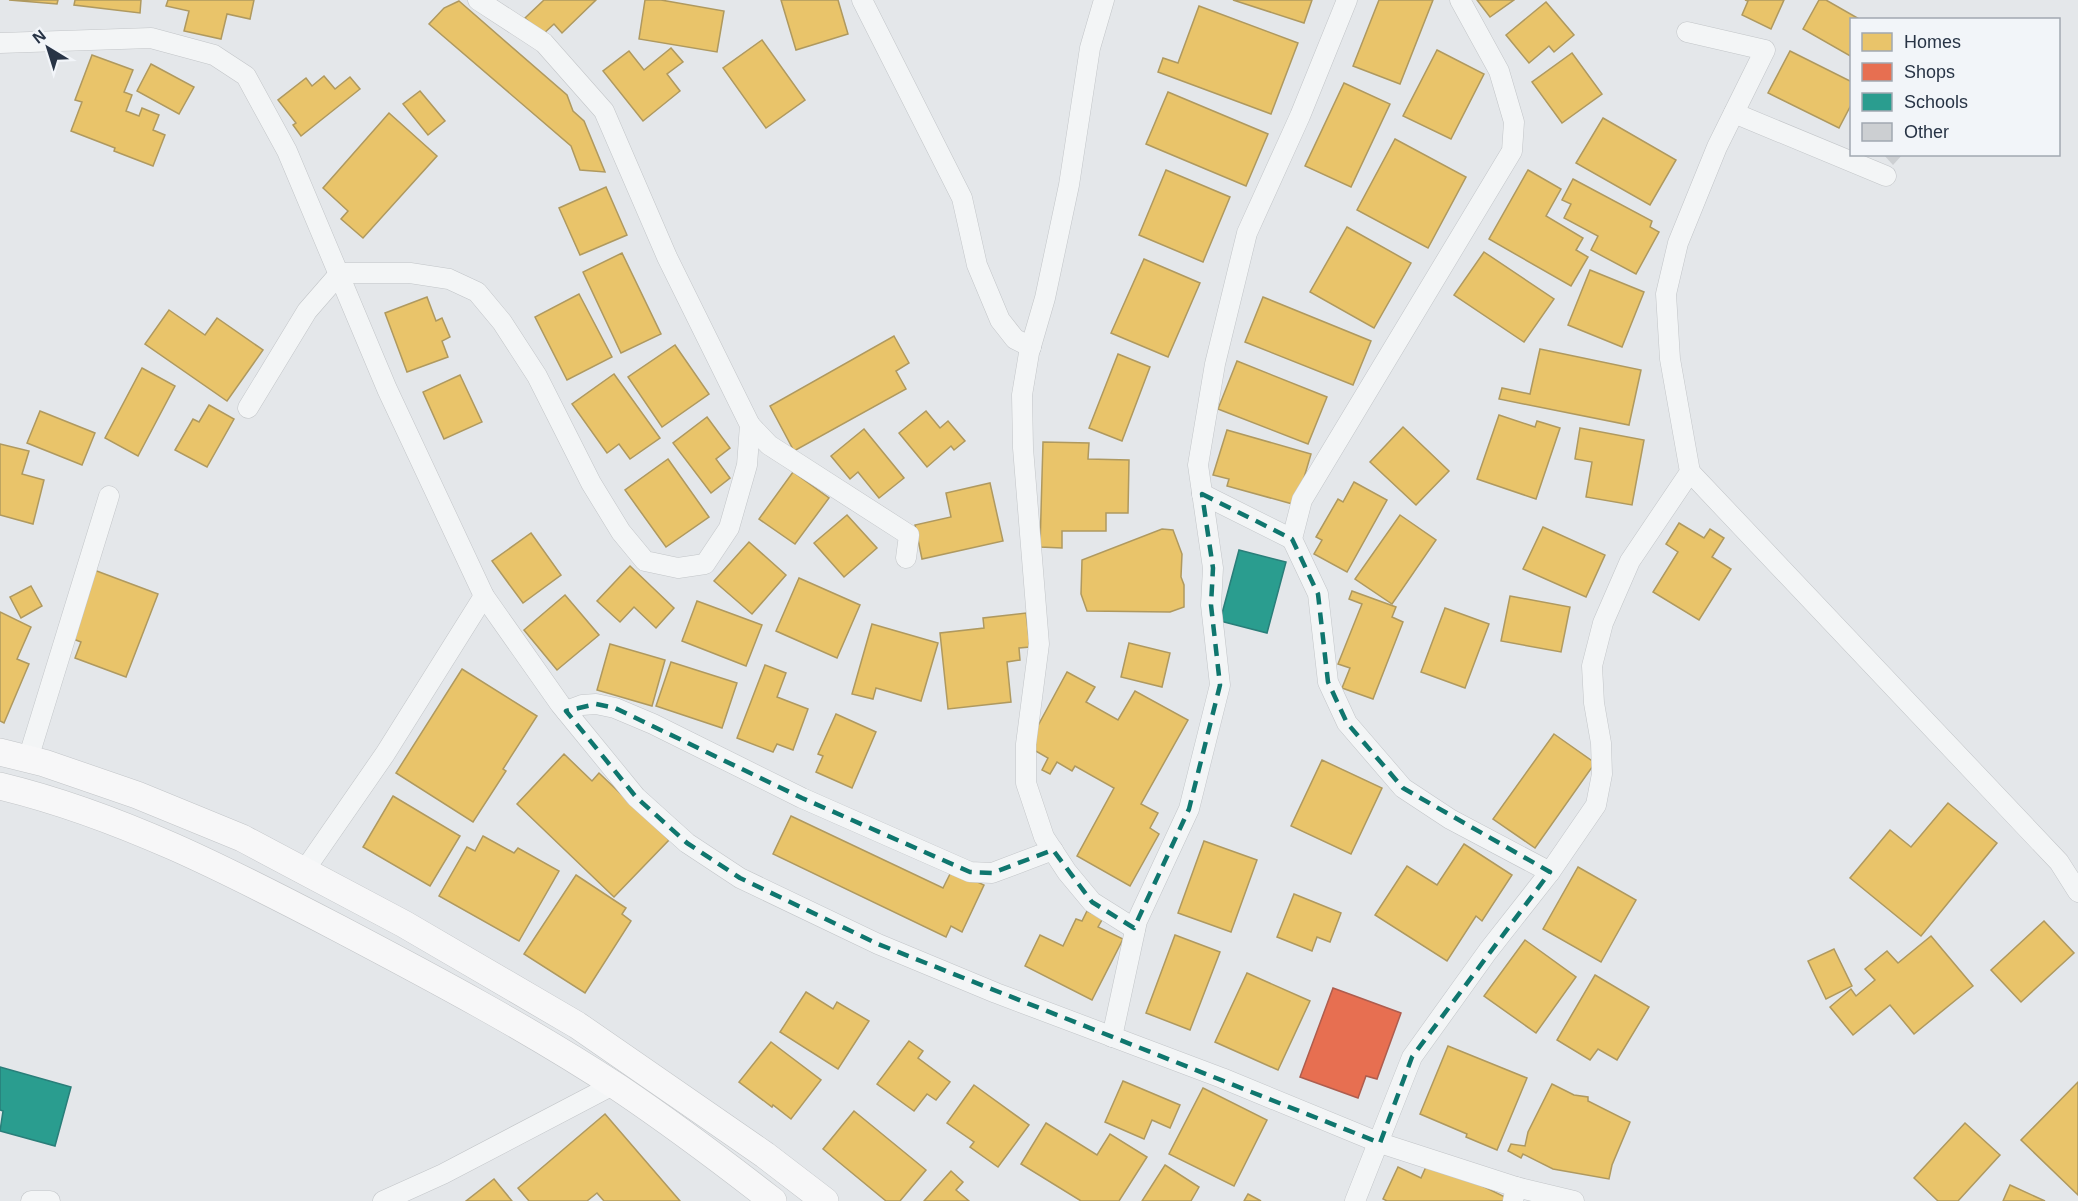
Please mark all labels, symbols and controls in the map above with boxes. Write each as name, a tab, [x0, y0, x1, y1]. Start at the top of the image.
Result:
north arrow	[18, 18, 78, 78]
legend	[1850, 18, 2060, 156]
text: N	[29, 26, 49, 47]
text: Homes	[1904, 32, 1961, 52]
text: Shops	[1904, 62, 1955, 82]
text: Schools	[1904, 92, 1968, 112]
text: Other	[1904, 122, 1949, 142]

